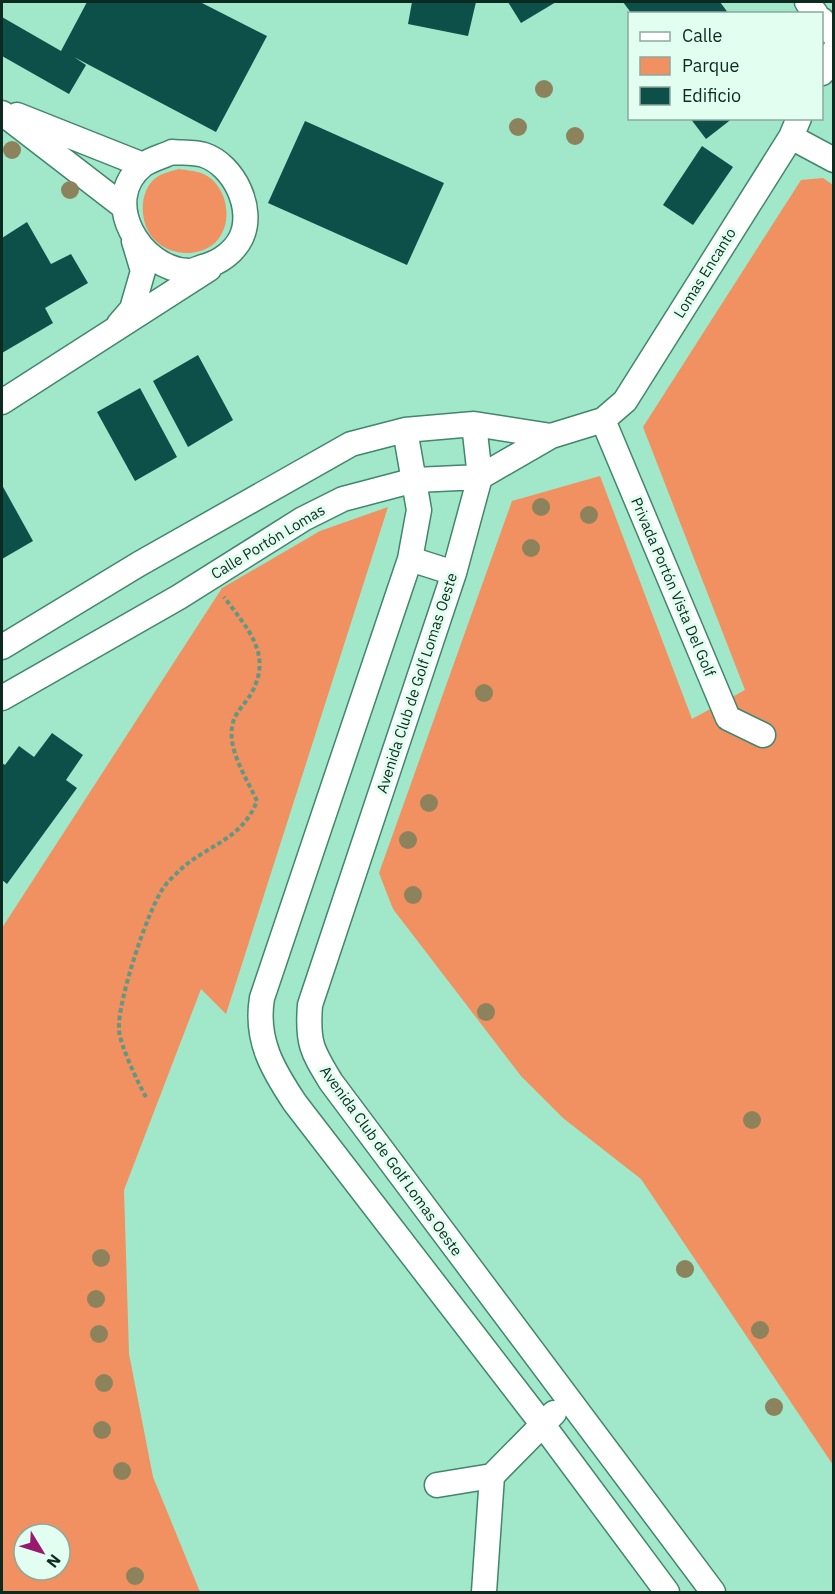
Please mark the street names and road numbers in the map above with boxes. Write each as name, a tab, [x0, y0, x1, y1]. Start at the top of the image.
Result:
street label: Lomas Encanto	[669, 224, 740, 321]
street label: Privada Portón Vista Del Golf	[627, 494, 720, 679]
street label: Calle Portón Lomas	[207, 500, 328, 583]
street label: Avenida Club de Golf Lomas Oeste	[372, 570, 461, 795]
street label: Avenida Club de Golf Lomas Oeste	[316, 1062, 467, 1260]

